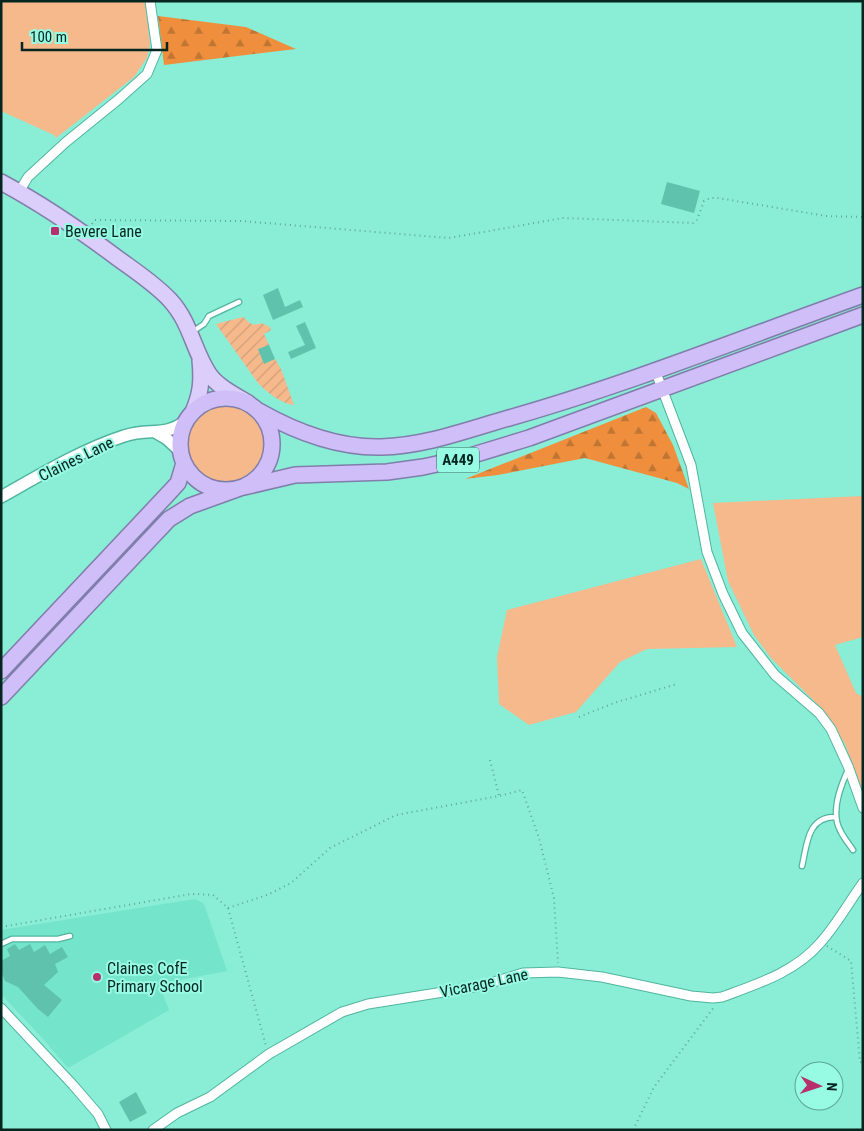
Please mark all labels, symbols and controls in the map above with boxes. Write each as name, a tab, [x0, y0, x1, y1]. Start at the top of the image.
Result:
scale bar	[22, 20, 168, 52]
text: 100 m	[30, 28, 67, 46]
place label: Bevere Lane	[65, 222, 142, 241]
marker: Bevere Lane	[49, 225, 61, 237]
street label: Claines Lane	[36, 433, 116, 485]
road number: A449	[437, 448, 479, 472]
place label: Claines CofE Primary School	[107, 959, 203, 996]
street label: Vicarage Lane	[438, 964, 530, 1002]
marker: Claines CofE Primary School	[91, 971, 103, 983]
north arrow	[794, 1061, 844, 1111]
text: N	[824, 1082, 840, 1091]

